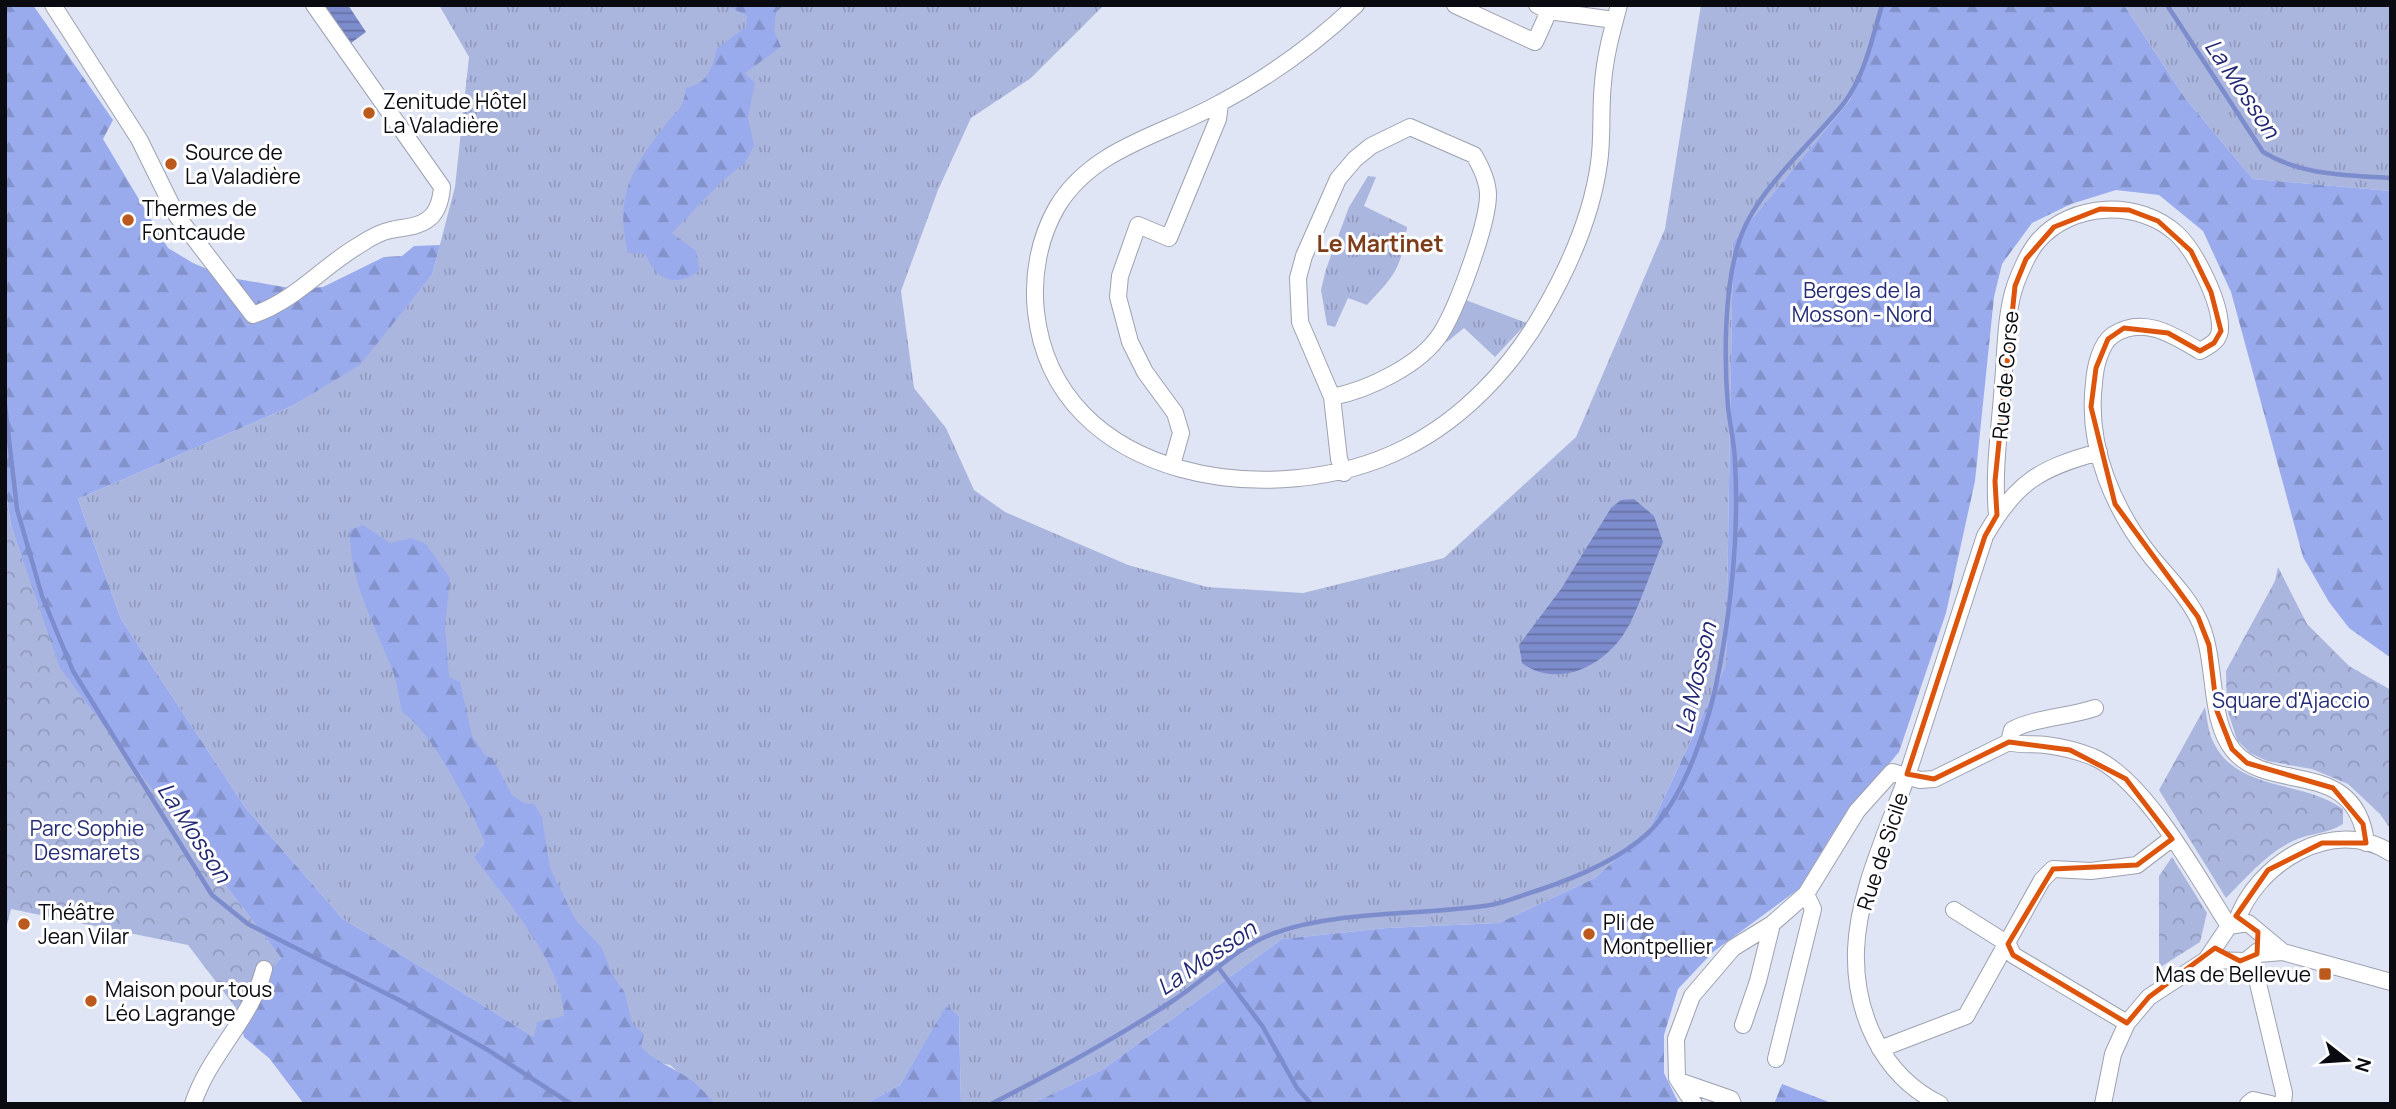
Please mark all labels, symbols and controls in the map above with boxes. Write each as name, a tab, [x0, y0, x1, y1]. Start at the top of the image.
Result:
water label: La Mosson	[2198, 32, 2289, 145]
place label: Zenitude Hôtel La Valadière	[383, 87, 527, 139]
marker: Zenitude Hôtel La Valadière	[361, 105, 377, 121]
place label: Source de La Valadière	[185, 138, 301, 190]
marker: Source de La Valadière	[163, 156, 179, 172]
place label: Thermes de Fontcaude	[142, 194, 257, 246]
marker: Thermes de Fontcaude	[120, 212, 136, 228]
district label: Le Martinet	[1316, 227, 1444, 259]
park label: Berges de la Mosson - Nord	[1792, 276, 1932, 328]
street label: Rue de Corse	[1985, 310, 2025, 440]
water label: La Mosson	[1667, 618, 1724, 737]
park label: Square d'Ajaccio	[2212, 686, 2370, 714]
water label: La Mosson	[151, 776, 240, 889]
street label: Rue de Sicile	[1850, 788, 1914, 914]
park label: Parc Sophie Desmarets	[30, 814, 144, 866]
place label: Théâtre Jean Vilar	[38, 898, 130, 950]
place label: Pli de Montpellier	[1603, 908, 1714, 960]
water label: La Mosson	[1150, 911, 1263, 1002]
marker: Théâtre Jean Vilar	[16, 916, 32, 932]
marker: Pli de Montpellier	[1581, 926, 1597, 942]
place label: Mas de Bellevue	[2155, 960, 2311, 988]
marker: Mas de Bellevue	[2317, 966, 2333, 982]
place label: Maison pour tous Léo Lagrange	[105, 975, 272, 1027]
marker: Maison pour tous Léo Lagrange	[83, 993, 99, 1009]
north arrow	[2312, 1025, 2382, 1095]
text: N	[2349, 1055, 2378, 1075]

